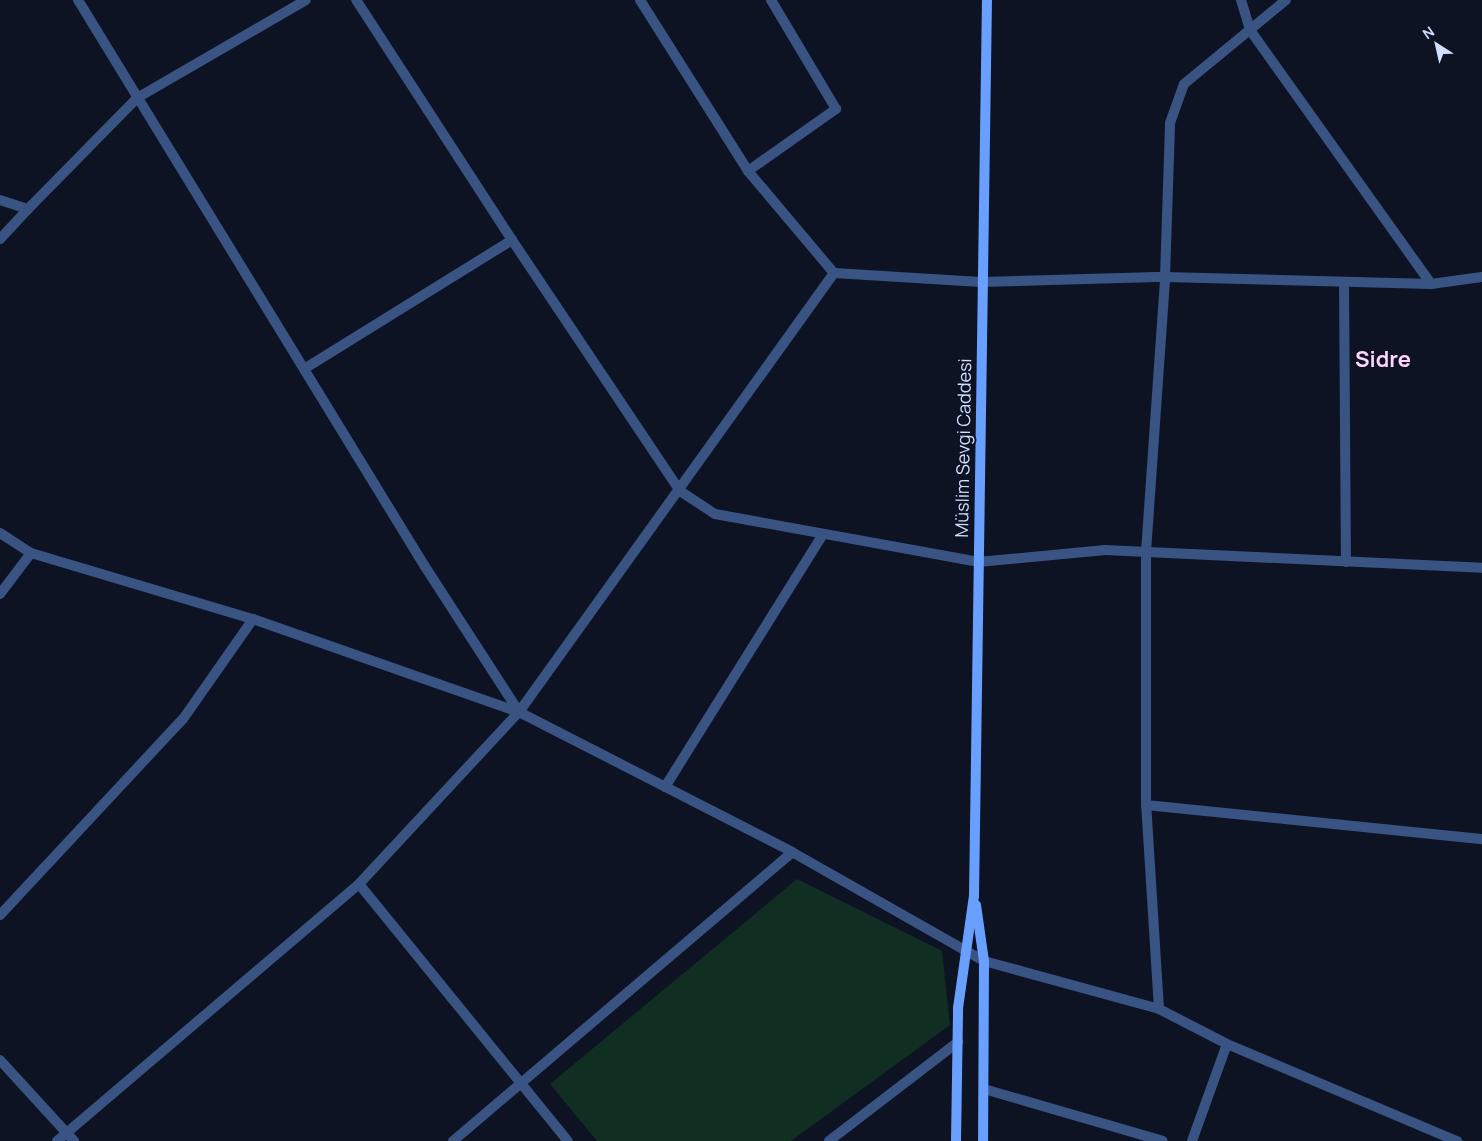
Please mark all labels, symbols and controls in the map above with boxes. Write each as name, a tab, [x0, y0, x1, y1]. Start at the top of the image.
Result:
north arrow	[1412, 20, 1462, 70]
text: N	[1419, 22, 1438, 43]
district label: Sidre	[1355, 347, 1411, 373]
street label: Müslim Sevgi Caddesi	[951, 358, 975, 538]

